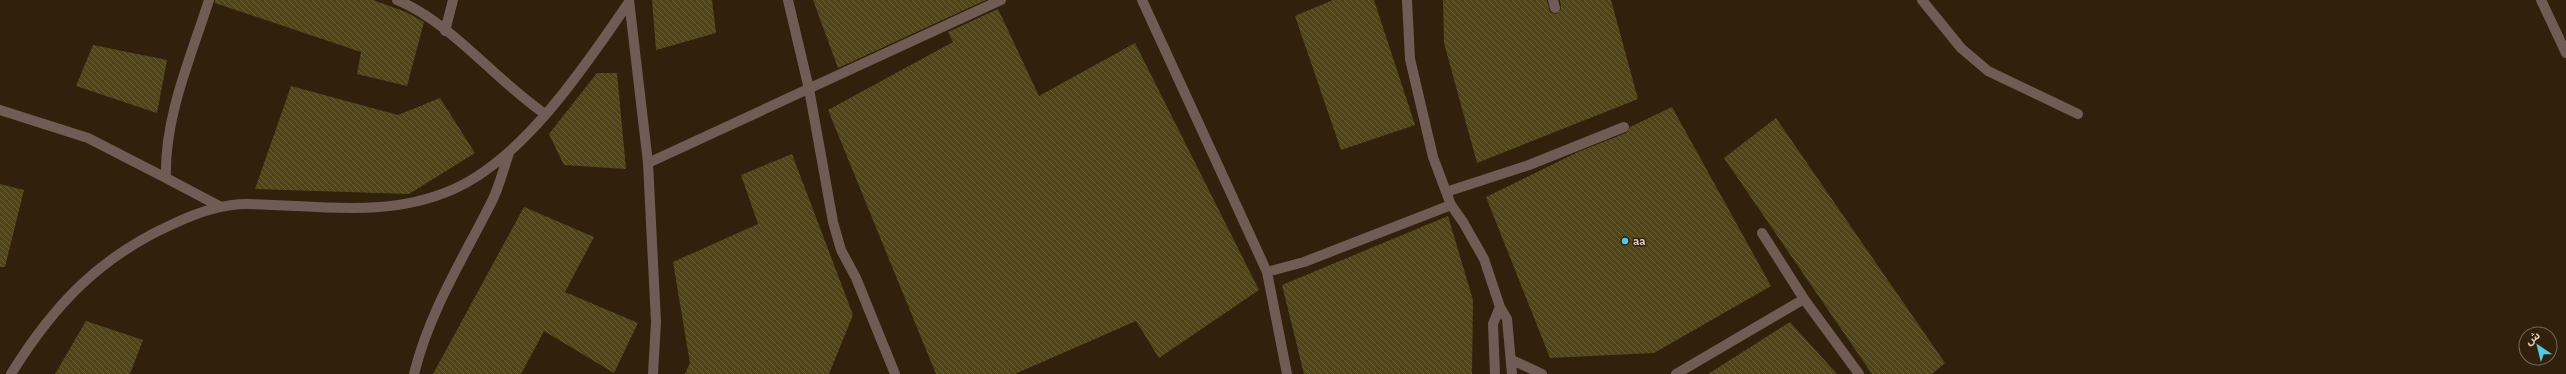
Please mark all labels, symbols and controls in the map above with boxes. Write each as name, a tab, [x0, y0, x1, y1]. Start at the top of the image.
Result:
place label: aa	[1633, 234, 1646, 248]
marker: aa	[1620, 236, 1630, 246]
north arrow	[2518, 326, 2558, 366]
text: ش	[2522, 328, 2542, 348]

